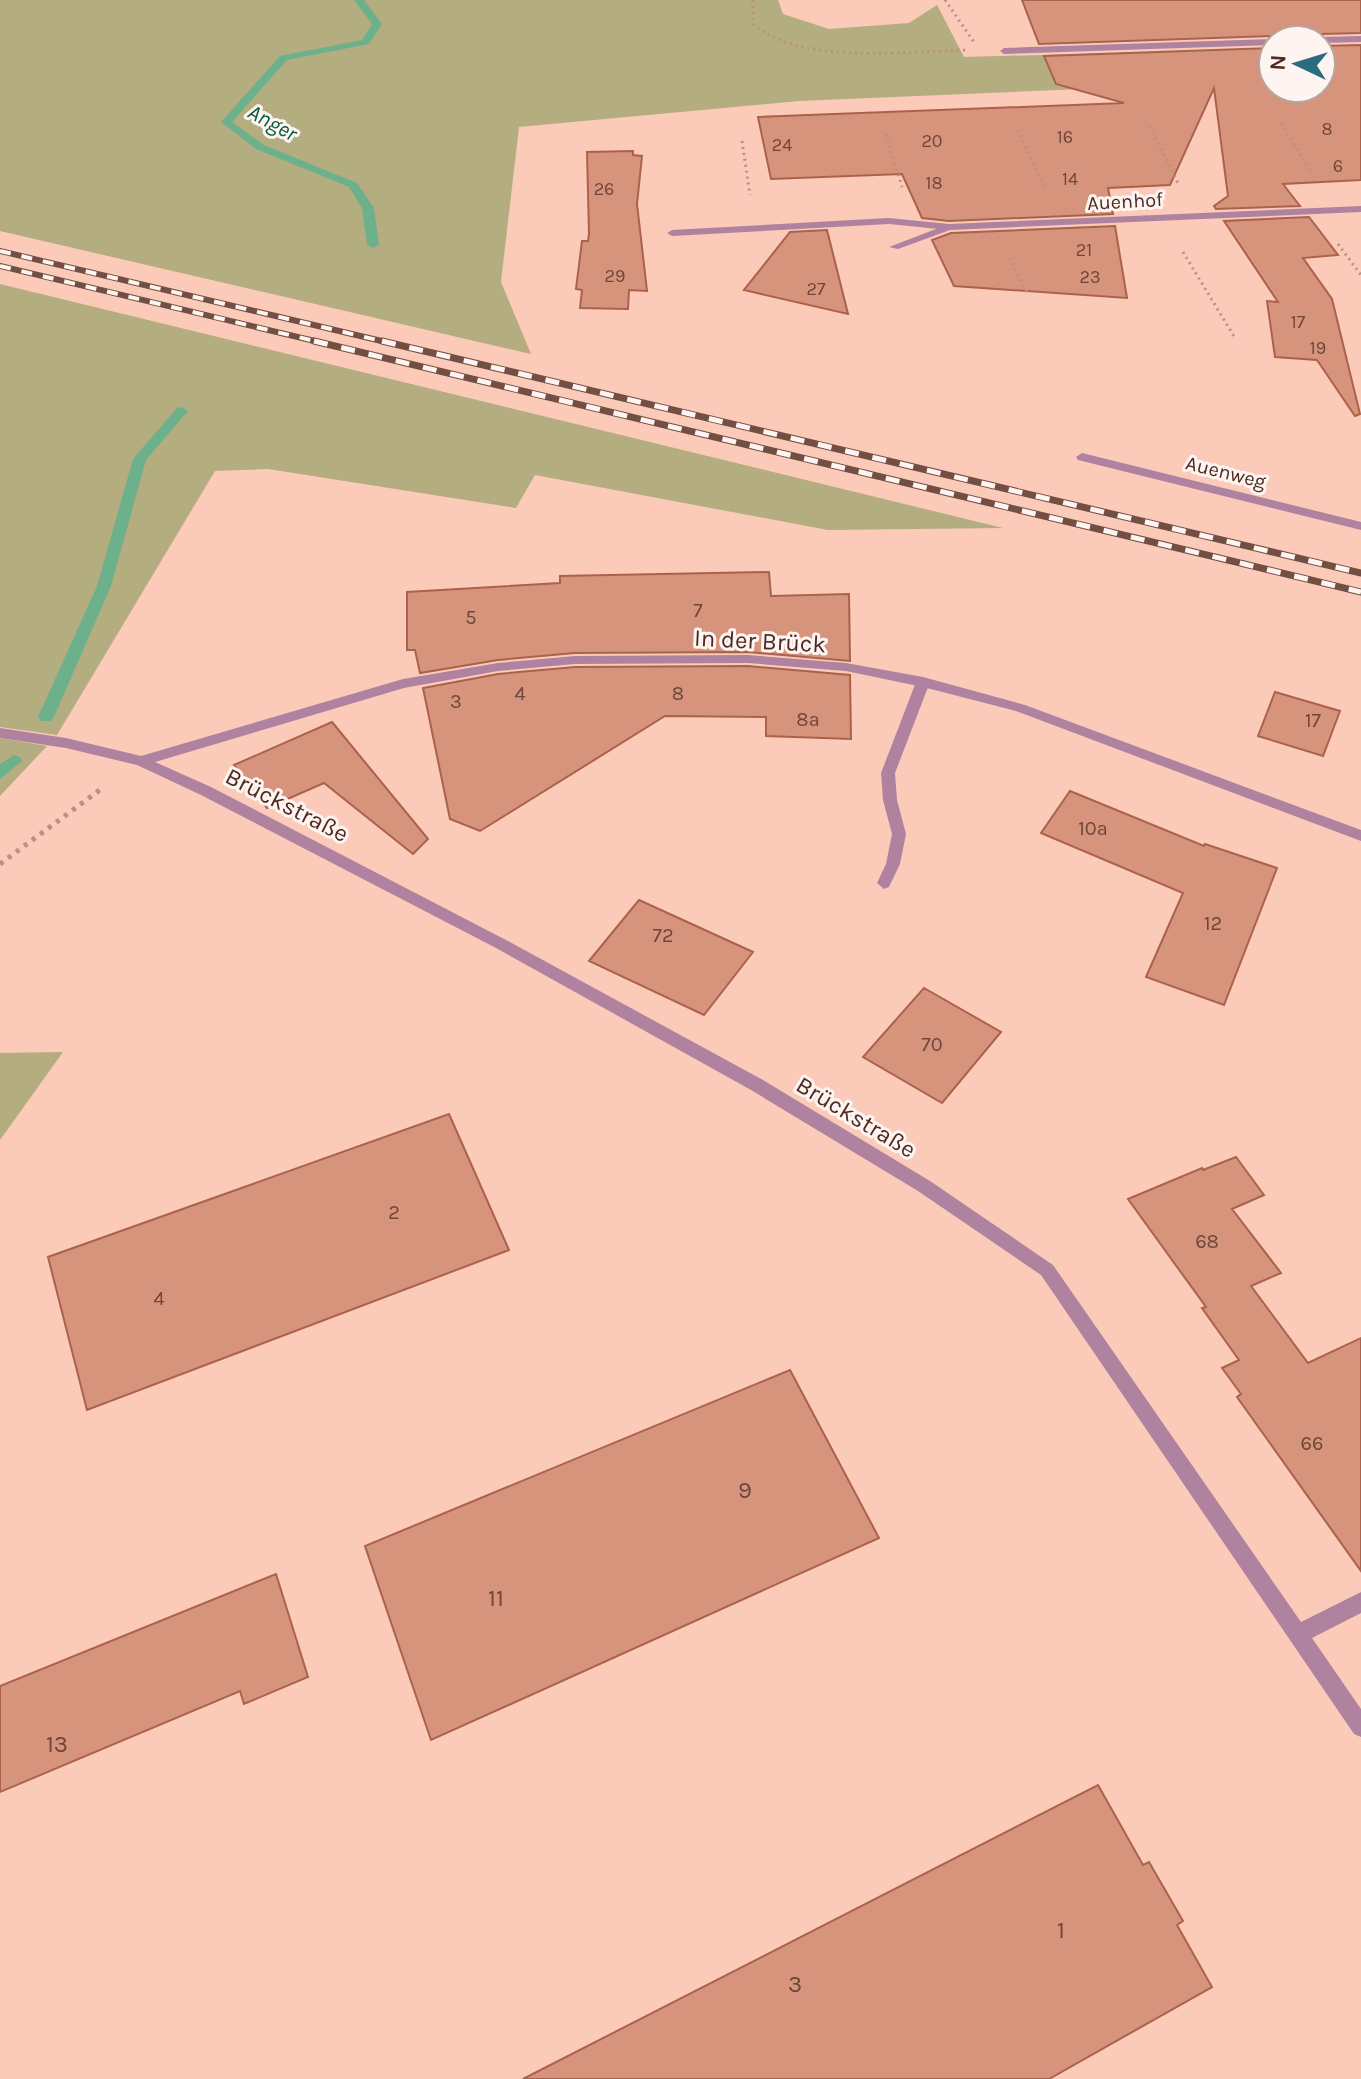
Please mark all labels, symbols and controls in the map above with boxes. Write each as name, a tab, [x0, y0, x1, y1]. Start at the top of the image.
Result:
north arrow	[1257, 24, 1337, 104]
text: N	[1265, 54, 1292, 71]
water label: Anger	[243, 99, 303, 148]
house number: 8	[1321, 118, 1333, 140]
house number: 16	[1057, 126, 1073, 148]
house number: 20	[921, 130, 943, 152]
house number: 24	[772, 134, 792, 156]
house number: 6	[1333, 155, 1343, 177]
house number: 14	[1062, 168, 1078, 190]
house number: 18	[925, 172, 943, 194]
house number: 26	[594, 178, 614, 200]
street label: Auenhof	[1087, 188, 1164, 215]
house number: 21	[1076, 239, 1092, 261]
house number: 29	[605, 265, 625, 287]
house number: 23	[1079, 266, 1101, 288]
house number: 27	[807, 278, 826, 300]
house number: 17	[1291, 311, 1306, 333]
house number: 19	[1310, 337, 1326, 359]
street label: Auenweg	[1183, 451, 1268, 494]
house number: 7	[693, 599, 703, 622]
house number: 5	[465, 606, 477, 629]
street label: In der Brück	[693, 624, 827, 658]
house number: 4	[514, 682, 526, 705]
house number: 8	[672, 682, 684, 705]
house number: 3	[450, 690, 462, 713]
house number: 8a	[796, 708, 820, 731]
house number: 17	[1305, 709, 1322, 732]
street label: Brückstraße	[221, 762, 353, 848]
house number: 10a	[1078, 817, 1108, 840]
house number: 12	[1204, 912, 1222, 935]
house number: 72	[653, 924, 673, 947]
house number: 70	[921, 1033, 943, 1056]
street label: Brückstraße	[791, 1070, 921, 1164]
house number: 2	[388, 1201, 400, 1224]
house number: 68	[1195, 1230, 1219, 1253]
house number: 4	[153, 1287, 165, 1310]
house number: 66	[1301, 1432, 1323, 1455]
house number: 9	[738, 1476, 752, 1504]
house number: 11	[488, 1584, 504, 1612]
house number: 13	[46, 1730, 68, 1758]
house number: 1	[1057, 1916, 1065, 1944]
house number: 3	[788, 1970, 802, 1998]

